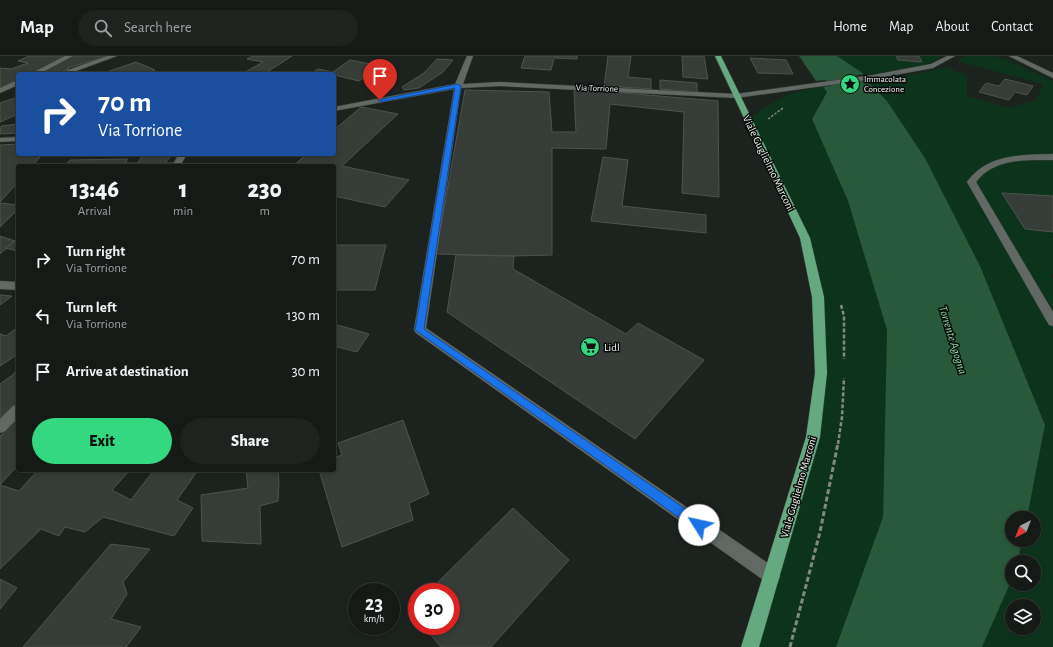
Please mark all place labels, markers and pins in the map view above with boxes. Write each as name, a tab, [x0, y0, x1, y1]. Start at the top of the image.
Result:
pin	[363, 59, 397, 100]
place icon: Immacolata Concezione	[839, 73, 861, 95]
place label: Immacolata Concezione	[864, 75, 906, 94]
supermarket icon: Lidl	[579, 336, 601, 358]
place label: Lidl	[604, 342, 620, 353]

